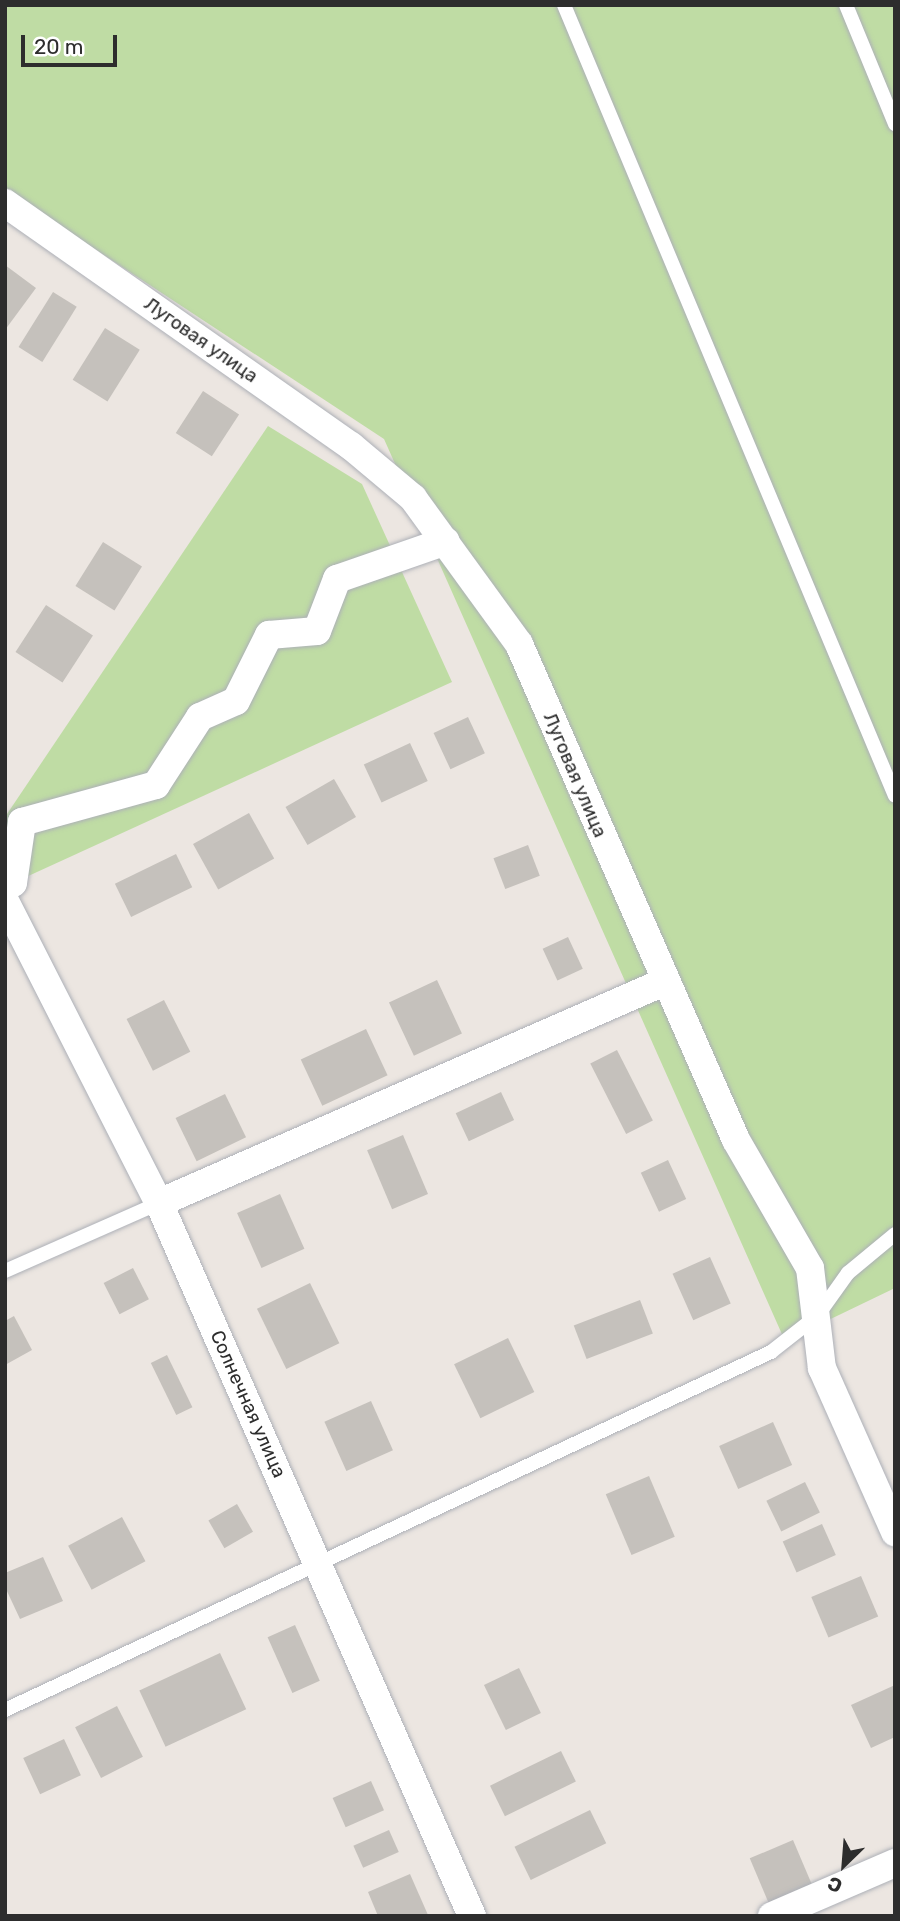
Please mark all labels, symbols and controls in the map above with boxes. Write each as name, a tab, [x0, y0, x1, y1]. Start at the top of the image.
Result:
scale bar	[24, 21, 121, 65]
text: 20 m	[34, 34, 83, 59]
street label: Луговая улица	[140, 292, 262, 388]
street label: Луговая улица	[538, 709, 612, 841]
street label: Солнечная улица	[205, 1327, 291, 1481]
north arrow	[809, 1830, 879, 1900]
text: С	[824, 1871, 846, 1898]

